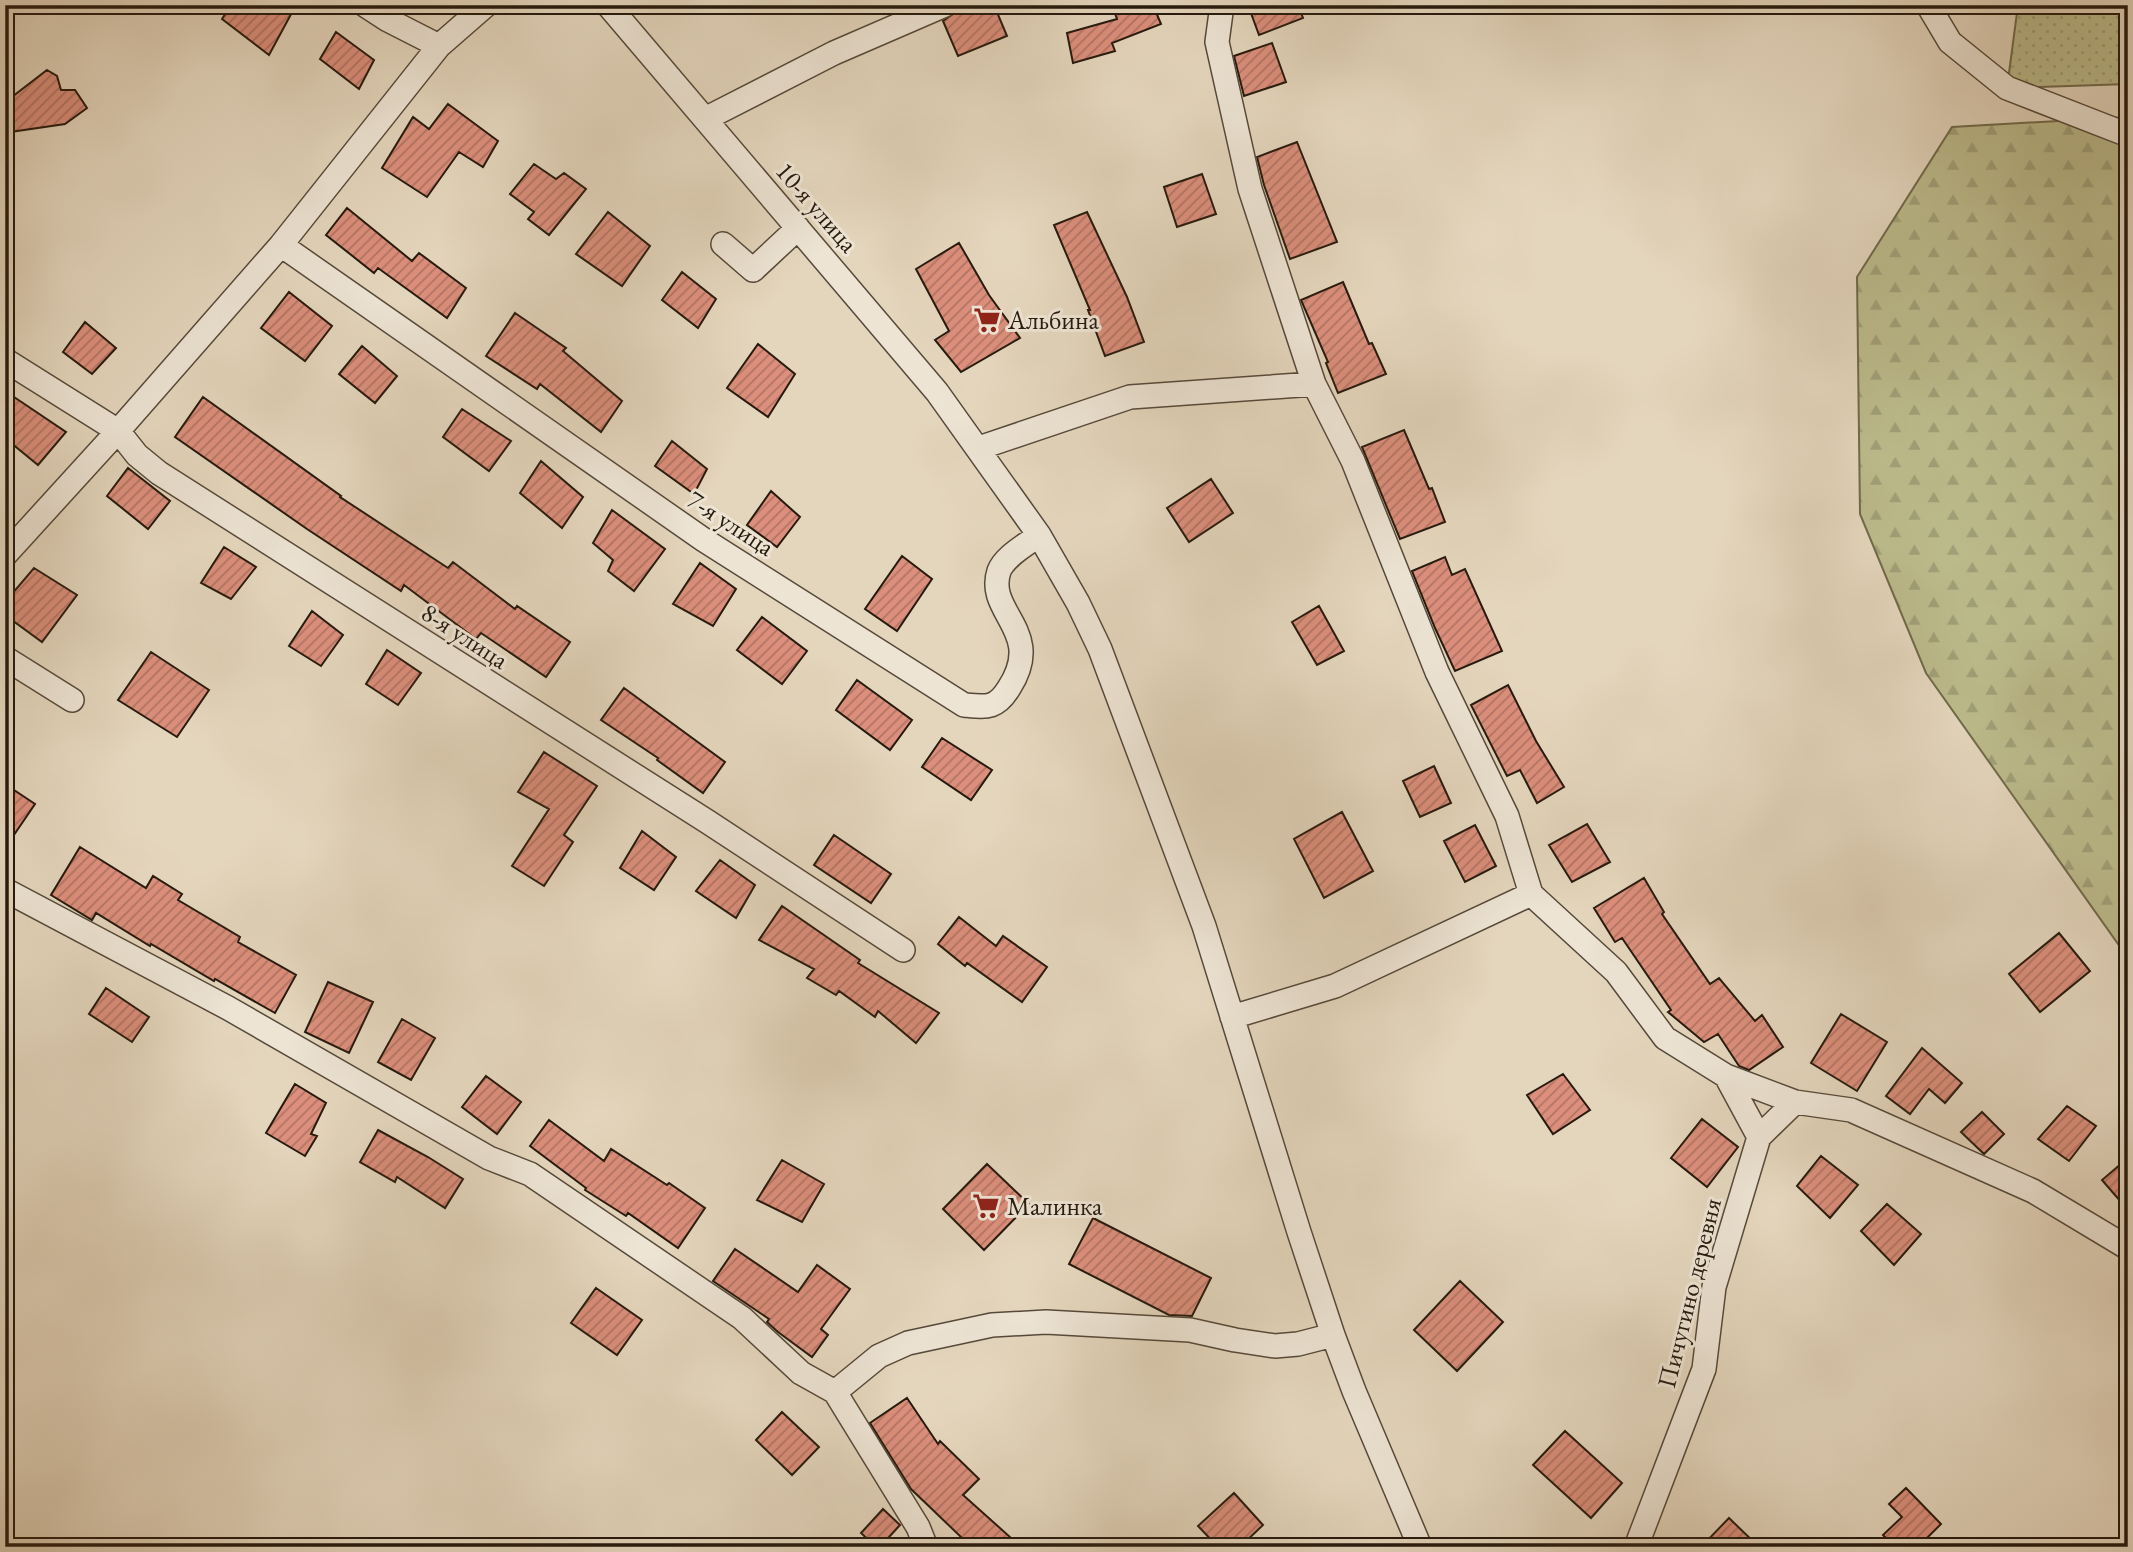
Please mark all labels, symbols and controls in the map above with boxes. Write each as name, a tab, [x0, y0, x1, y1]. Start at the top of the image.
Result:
street label: 10-я улица	[768, 154, 866, 260]
place label: Альбина	[1007, 303, 1100, 337]
supermarket icon: Альбина	[972, 305, 1002, 335]
street label: 7-я улица	[681, 482, 782, 564]
street label: 8-я улица	[415, 595, 516, 677]
place label: Малинка	[1007, 1189, 1103, 1223]
supermarket icon: Малинка	[971, 1191, 1001, 1221]
street label: Пичугино деревня	[1649, 1194, 1729, 1392]

